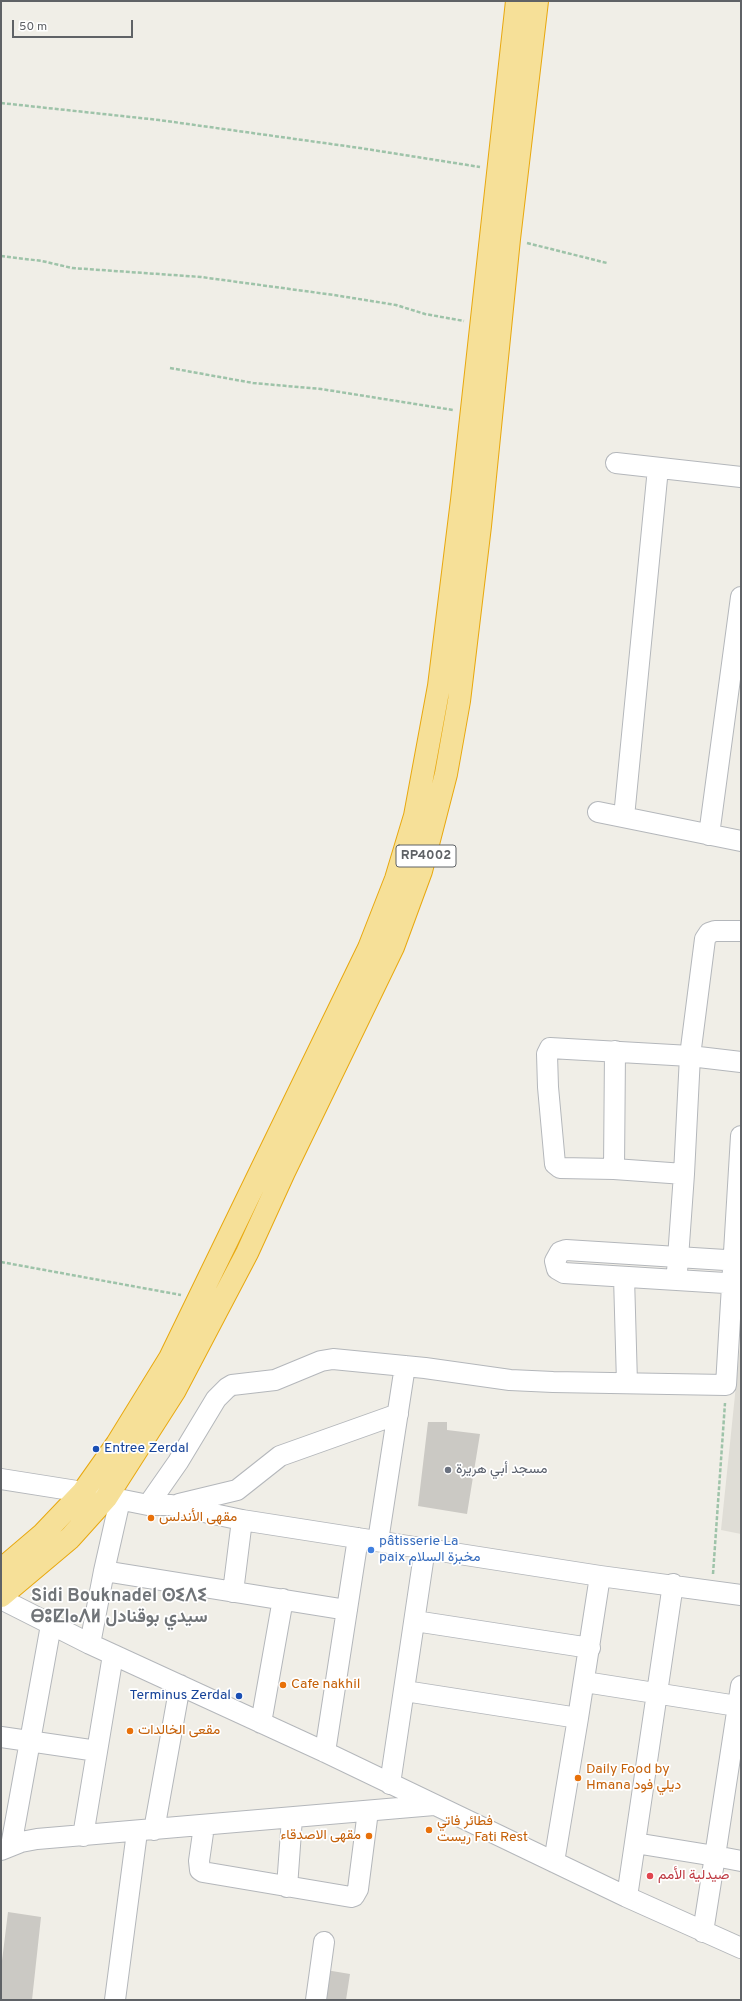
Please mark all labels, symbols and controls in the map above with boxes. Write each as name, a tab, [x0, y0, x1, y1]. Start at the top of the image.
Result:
scale bar	[14, 12, 135, 38]
text: 50 m	[19, 19, 47, 35]
road number: RP4002	[396, 845, 456, 867]
place label: Entree Zerdal	[104, 1441, 189, 1457]
marker: Entree Zerdal	[91, 1444, 101, 1454]
place label: مسجد أبي هريرة	[456, 1462, 547, 1478]
marker: مسجد أبي هريرة	[443, 1465, 453, 1475]
place label: مقهى الأندلس	[159, 1510, 237, 1526]
marker: مقهى الأندلس	[146, 1513, 156, 1523]
place label: pâtisserie La paix مخبزة السلام	[379, 1534, 480, 1566]
marker: pâtisserie La paix مخبزة السلام	[366, 1545, 376, 1555]
district label: Sidi Bouknadel ⵙⵉⴷⵉ ⴱⵓⵇⵏⴰⴷⵍ سيدي بوقنادل	[30, 1586, 208, 1628]
place label: Cafe nakhil	[291, 1677, 360, 1693]
marker: Cafe nakhil	[278, 1680, 288, 1690]
place label: Terminus Zerdal	[130, 1688, 231, 1704]
marker: Terminus Zerdal	[234, 1691, 244, 1701]
place label: مقعى الخالدات	[138, 1723, 220, 1739]
marker: مقعى الخالدات	[125, 1726, 135, 1736]
place label: Daily Food by Hmana ديلي فود	[586, 1762, 681, 1794]
marker: Daily Food by Hmana ديلي فود	[573, 1773, 583, 1783]
place label: فطائر فاتي ريست Fati Rest	[437, 1814, 528, 1846]
marker: فطائر فاتي ريست Fati Rest	[424, 1825, 434, 1835]
place label: مقهى الاصدقاء	[281, 1828, 361, 1844]
marker: مقهى الاصدقاء	[364, 1831, 374, 1841]
place label: صيدلية الأمم	[658, 1868, 729, 1884]
marker: صيدلية الأمم	[645, 1871, 655, 1881]

